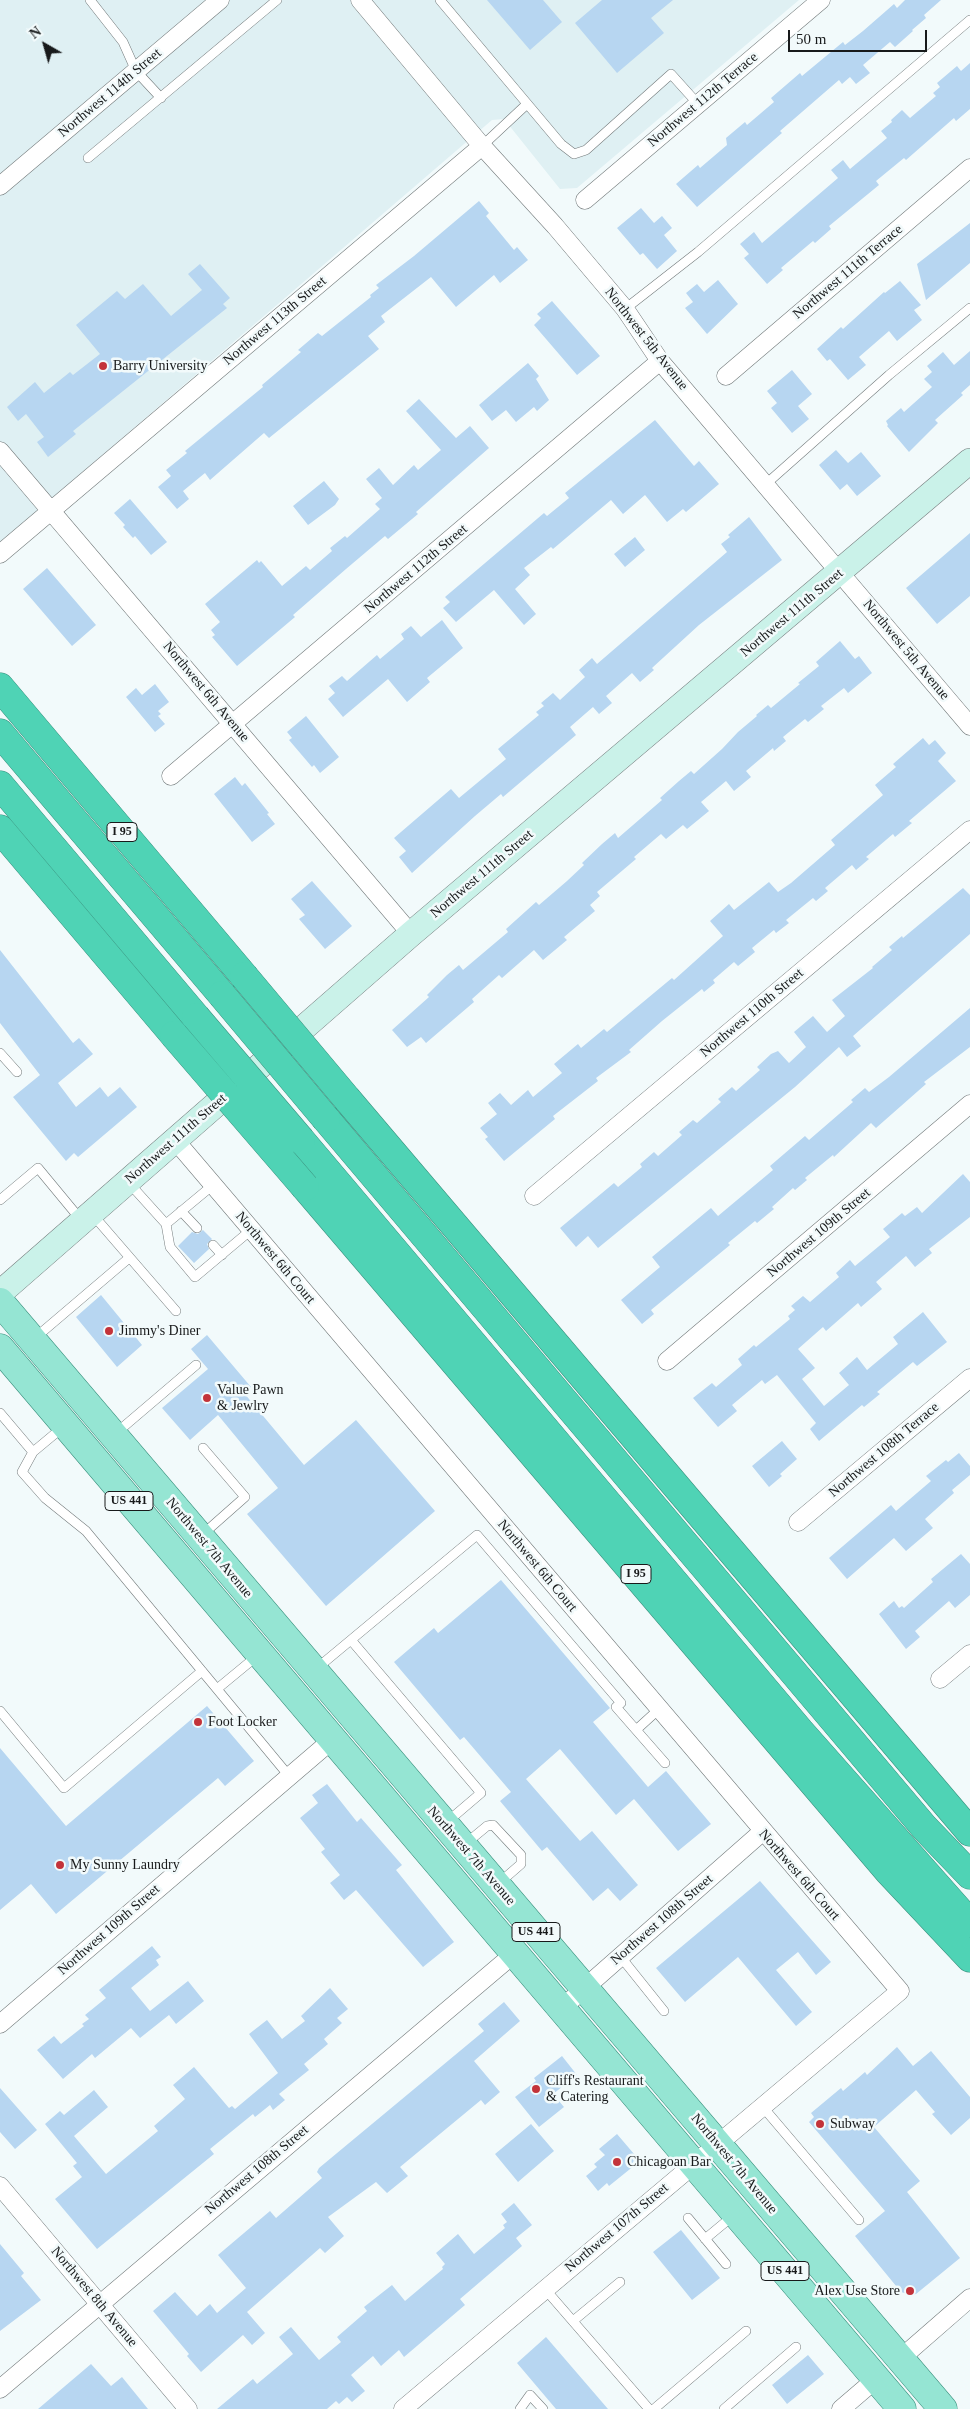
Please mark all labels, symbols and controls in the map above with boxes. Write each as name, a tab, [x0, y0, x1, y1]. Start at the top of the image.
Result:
north arrow	[20, 20, 70, 70]
scale bar	[790, 20, 929, 52]
text: N	[27, 24, 44, 42]
text: 50 m	[796, 31, 826, 47]
street label: Northwest 114th Street	[55, 45, 165, 141]
street label: Northwest 112th Terrace	[645, 49, 761, 151]
street label: Northwest 111th Terrace	[790, 221, 906, 323]
street label: Northwest 113th Street	[220, 273, 330, 369]
street label: Northwest 5th Avenue	[601, 284, 691, 394]
place label: Barry University	[113, 358, 207, 374]
marker: Barry University	[97, 360, 109, 372]
street label: Northwest 112th Street	[361, 521, 471, 617]
street label: Northwest 111th Street	[737, 565, 847, 661]
street label: Northwest 5th Avenue	[859, 596, 953, 704]
street label: Northwest 6th Avenue	[159, 638, 253, 746]
road number: I 95	[107, 822, 137, 842]
street label: Northwest 111th Street	[427, 826, 537, 922]
street label: Northwest 110th Street	[697, 965, 807, 1061]
street label: Northwest 111th Street	[122, 1090, 230, 1188]
street label: Northwest 109th Street	[764, 1185, 874, 1281]
street label: Northwest 6th Court	[232, 1209, 318, 1307]
place label: Jimmy's Diner	[119, 1323, 200, 1339]
marker: Jimmy's Diner	[103, 1325, 115, 1337]
place label: Value Pawn & Jewlry	[217, 1382, 283, 1414]
marker: Value Pawn & Jewlry	[201, 1392, 213, 1404]
street label: Northwest 108th Terrace	[825, 1399, 943, 1501]
road number: US 441	[105, 1492, 153, 1510]
street label: Northwest 7th Avenue	[162, 1494, 256, 1602]
street label: Northwest 6th Court	[494, 1517, 580, 1615]
road number: I 95	[621, 1565, 651, 1584]
place label: Foot Locker	[208, 1714, 277, 1730]
marker: Foot Locker	[192, 1716, 204, 1728]
street label: Northwest 7th Avenue	[423, 1803, 519, 1909]
street label: Northwest 6th Court	[755, 1826, 843, 1924]
place label: My Sunny Laundry	[70, 1857, 180, 1873]
marker: My Sunny Laundry	[54, 1859, 66, 1871]
street label: Northwest 108th Street	[607, 1871, 717, 1969]
street label: Northwest 109th Street	[54, 1881, 164, 1979]
road number: US 441	[512, 1922, 560, 1941]
place label: Cliff's Restaurant & Catering	[546, 2073, 644, 2106]
marker: Cliff's Restaurant & Catering	[530, 2083, 542, 2095]
street label: Northwest 7th Avenue	[687, 2110, 781, 2218]
place label: Subway	[830, 2116, 875, 2132]
marker: Subway	[814, 2118, 826, 2130]
street label: Northwest 108th Street	[202, 2122, 312, 2218]
place label: Chicagoan Bar	[627, 2154, 711, 2170]
marker: Chicagoan Bar	[611, 2156, 623, 2168]
street label: Northwest 107th Street	[562, 2180, 672, 2276]
street label: Northwest 8th Avenue	[47, 2243, 141, 2351]
road number: US 441	[761, 2262, 809, 2280]
place label: Alex Use Store	[814, 2283, 900, 2299]
marker: Alex Use Store	[904, 2285, 916, 2297]

